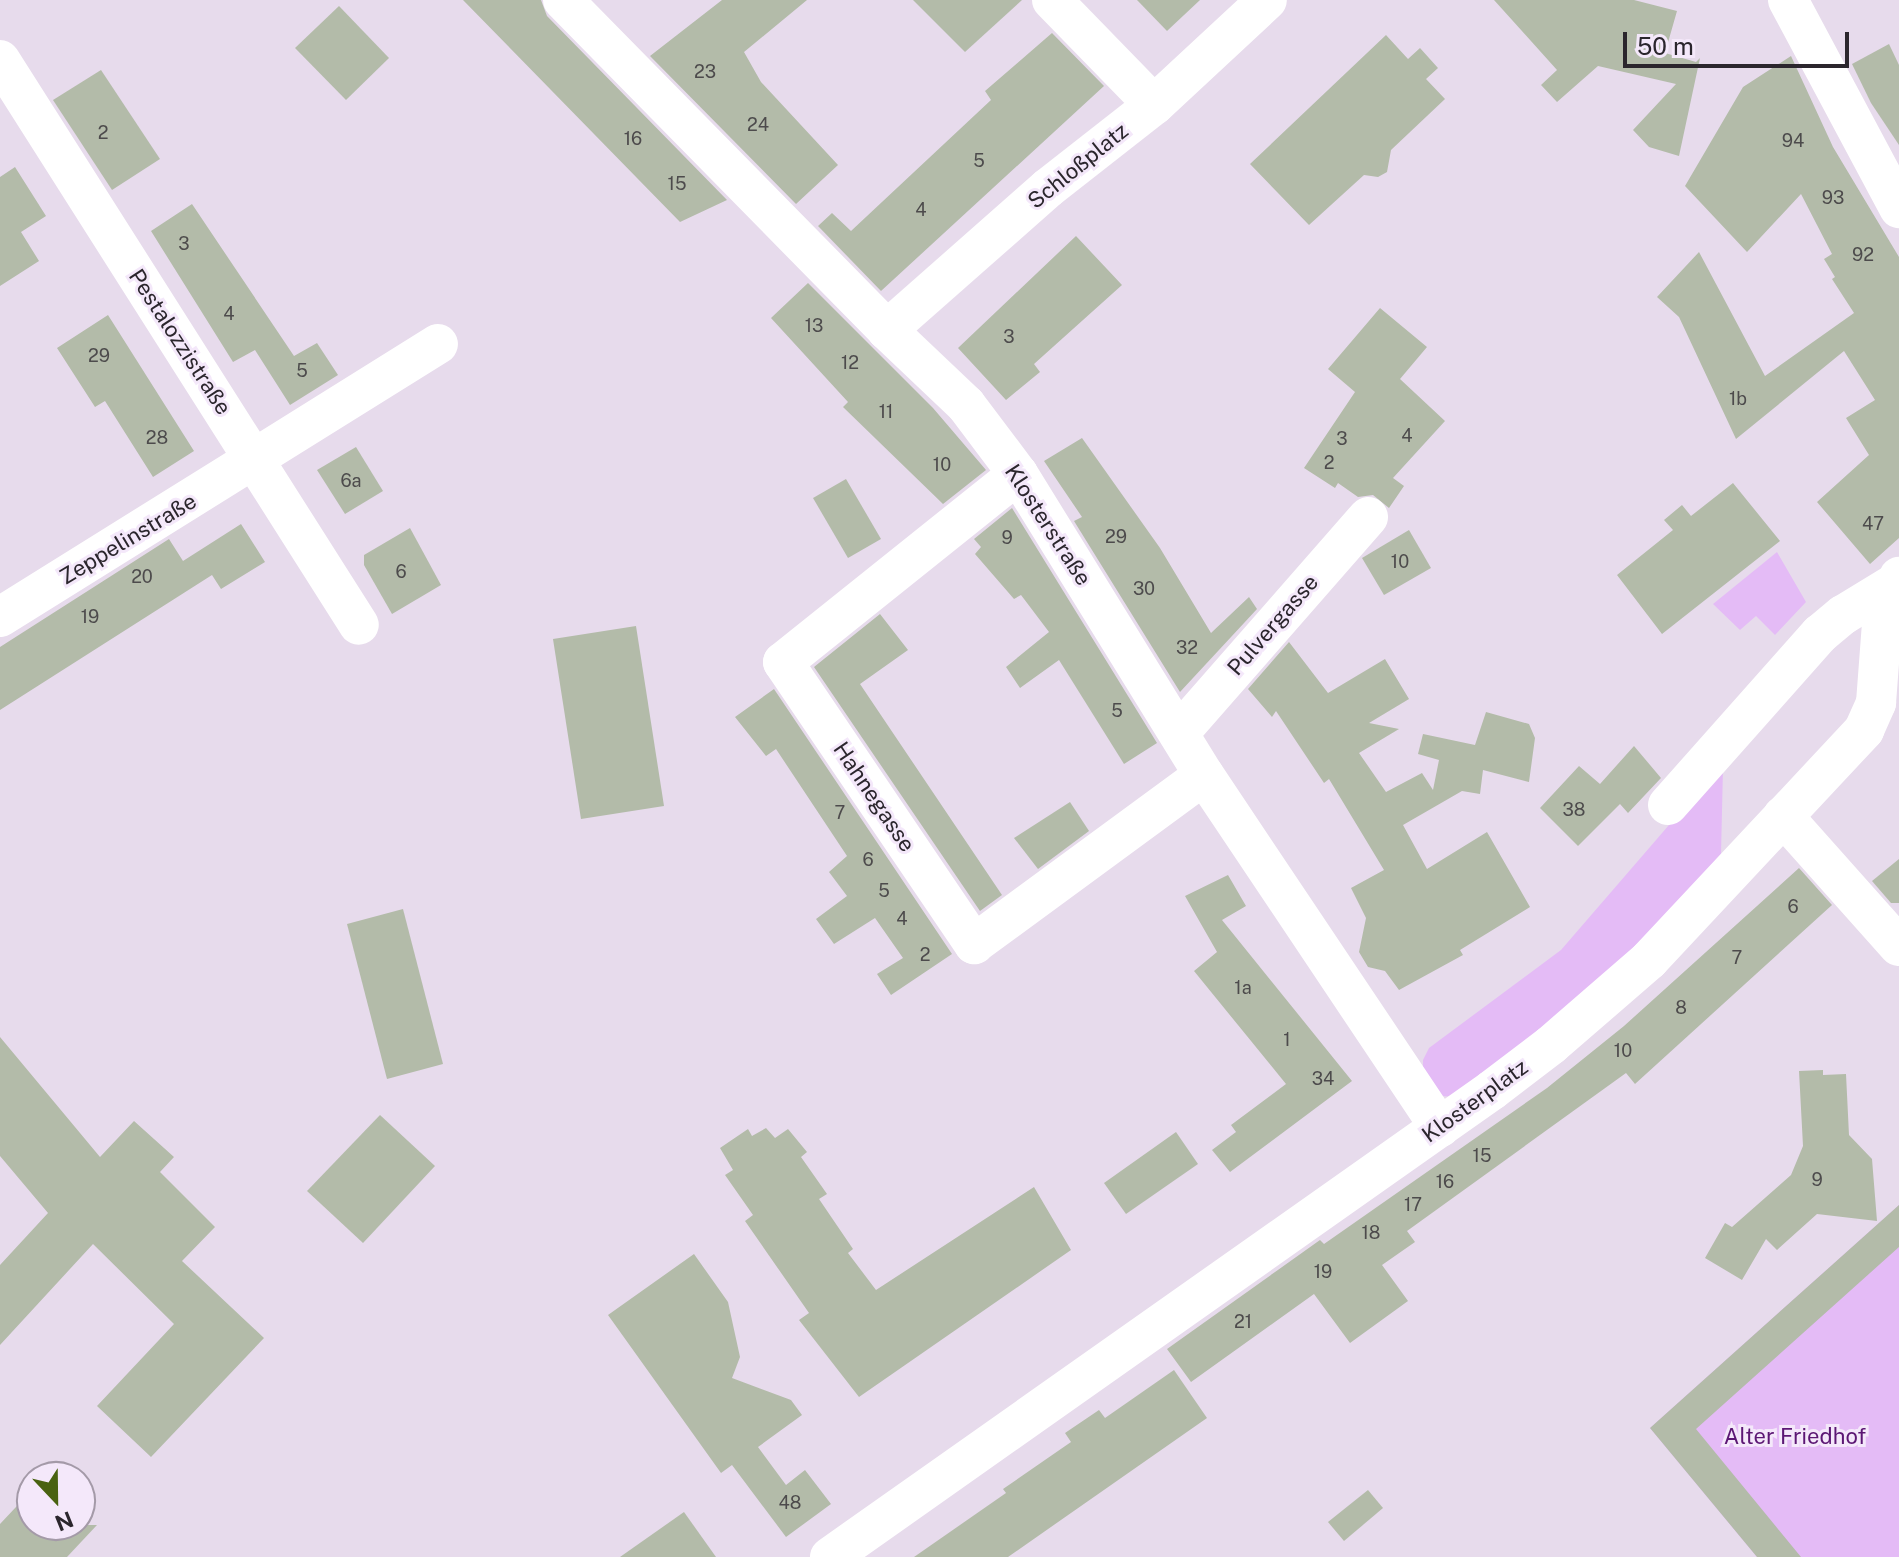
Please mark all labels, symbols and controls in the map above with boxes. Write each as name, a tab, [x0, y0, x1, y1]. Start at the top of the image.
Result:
scale bar	[1627, 16, 1853, 66]
text: 50 m	[1637, 32, 1694, 60]
house number: 23	[694, 61, 716, 83]
house number: 24	[747, 114, 769, 136]
street label: Schloßplatz	[1023, 118, 1133, 214]
house number: 2	[98, 122, 108, 144]
house number: 16	[624, 128, 642, 150]
house number: 94	[1782, 130, 1804, 152]
house number: 5	[973, 150, 985, 172]
house number: 15	[668, 173, 686, 195]
house number: 93	[1822, 187, 1844, 209]
house number: 4	[915, 199, 927, 221]
house number: 3	[178, 233, 190, 255]
house number: 92	[1852, 244, 1874, 266]
street label: Pestalozzistraße	[123, 264, 237, 420]
house number: 4	[223, 303, 235, 325]
house number: 13	[805, 315, 823, 337]
house number: 3	[1003, 326, 1015, 348]
house number: 29	[88, 345, 110, 367]
house number: 12	[841, 352, 859, 374]
house number: 5	[296, 360, 308, 382]
house number: 1b	[1729, 388, 1747, 410]
house number: 11	[879, 401, 893, 423]
house number: 4	[1401, 425, 1413, 447]
house number: 28	[146, 427, 168, 449]
house number: 3	[1336, 428, 1348, 450]
house number: 2	[1324, 452, 1334, 474]
house number: 10	[933, 454, 951, 476]
street label: Klosterstraße	[999, 460, 1097, 590]
house number: 6a	[340, 470, 362, 492]
street label: Zeppelinstraße	[55, 488, 201, 590]
house number: 47	[1862, 513, 1884, 535]
house number: 29	[1105, 526, 1127, 548]
house number: 9	[1001, 527, 1013, 549]
house number: 10	[1391, 551, 1409, 573]
house number: 6	[395, 561, 407, 583]
house number: 20	[131, 566, 153, 588]
street label: Pulvergasse	[1222, 569, 1324, 681]
house number: 30	[1133, 578, 1155, 600]
house number: 19	[81, 606, 99, 628]
house number: 32	[1176, 637, 1198, 659]
house number: 5	[1111, 700, 1123, 722]
street label: Hahnegasse	[828, 737, 920, 857]
house number: 38	[1563, 799, 1585, 821]
house number: 7	[835, 802, 845, 824]
house number: 6	[862, 849, 874, 871]
house number: 5	[878, 880, 890, 902]
house number: 6	[1787, 896, 1799, 918]
house number: 4	[896, 908, 908, 930]
house number: 2	[920, 944, 930, 966]
house number: 7	[1732, 947, 1742, 969]
house number: 1a	[1234, 977, 1252, 999]
house number: 8	[1675, 997, 1687, 1019]
house number: 1	[1283, 1029, 1291, 1051]
house number: 10	[1614, 1040, 1632, 1062]
street label: Klosterplatz	[1417, 1054, 1533, 1148]
house number: 34	[1312, 1068, 1334, 1090]
house number: 15	[1473, 1145, 1491, 1167]
house number: 9	[1811, 1169, 1823, 1191]
house number: 16	[1436, 1171, 1454, 1193]
house number: 17	[1404, 1194, 1422, 1216]
house number: 18	[1362, 1222, 1380, 1244]
house number: 19	[1314, 1261, 1332, 1283]
house number: 21	[1234, 1311, 1252, 1333]
park label: Alter Friedhof	[1724, 1424, 1866, 1450]
north arrow	[16, 1461, 96, 1541]
house number: 48	[779, 1492, 801, 1514]
text: N	[51, 1506, 77, 1537]

